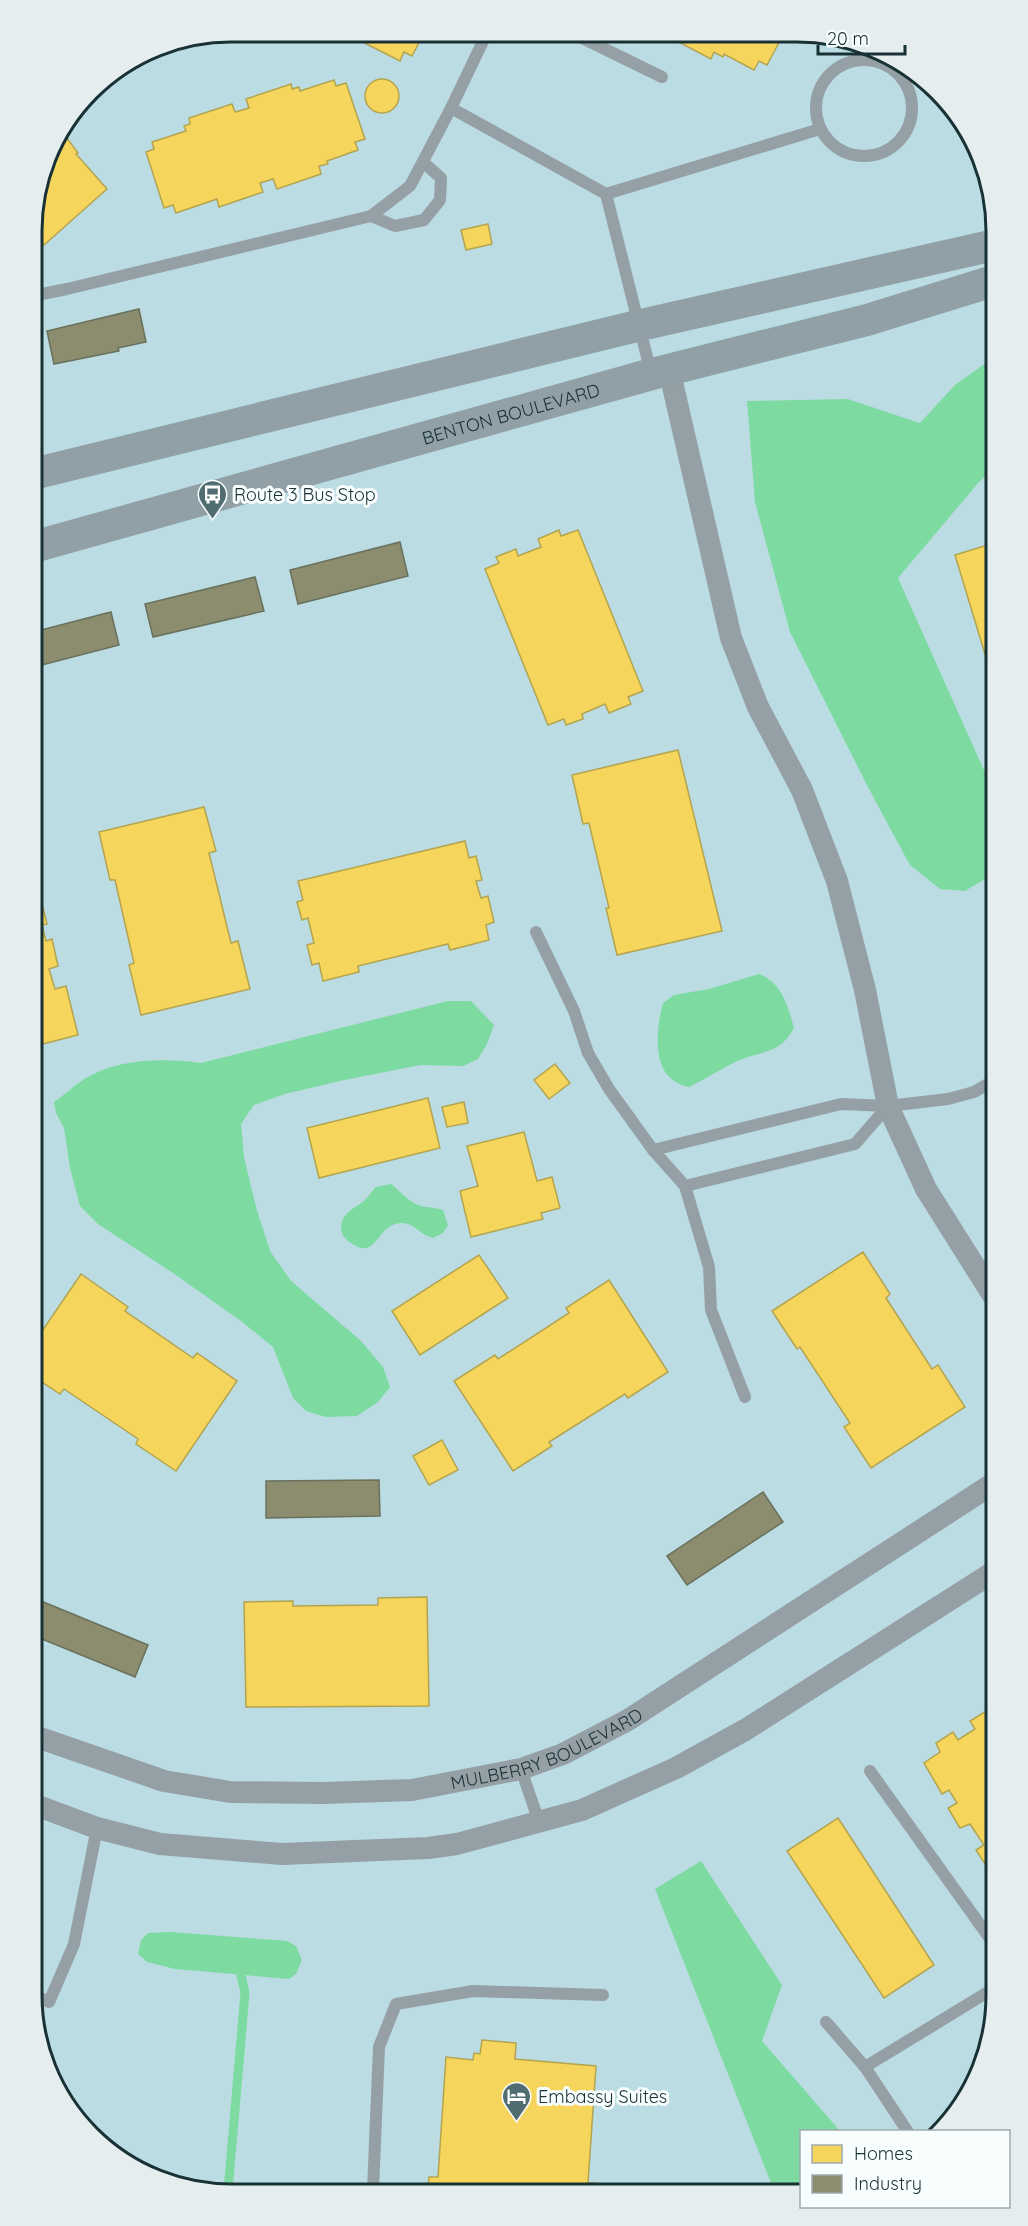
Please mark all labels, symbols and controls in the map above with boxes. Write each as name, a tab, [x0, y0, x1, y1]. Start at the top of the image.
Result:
scale bar	[818, 18, 905, 56]
text: 20 m	[827, 27, 869, 50]
street label: BENTON BOULEVARD	[419, 378, 602, 449]
bus stop icon: Route 3 Bus Stop	[197, 478, 229, 520]
place label: Route 3 Bus Stop	[234, 483, 376, 506]
street label: MULBERRY BOULEVARD	[449, 1702, 647, 1794]
hotel icon: Embassy Suites	[501, 2080, 533, 2122]
place label: Embassy Suites	[538, 2085, 667, 2108]
legend	[800, 2130, 1010, 2208]
text: Homes	[854, 2142, 913, 2165]
text: Industry	[854, 2172, 922, 2195]

